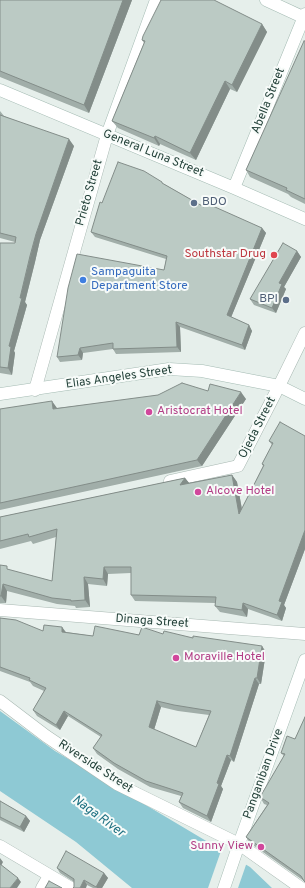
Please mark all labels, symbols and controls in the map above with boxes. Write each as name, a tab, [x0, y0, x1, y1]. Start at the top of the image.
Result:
street label: Abella Street	[249, 66, 289, 136]
street label: General Luna Street	[100, 127, 206, 181]
street label: Prieto Street	[74, 158, 106, 228]
place label: BDO	[202, 196, 227, 210]
marker: BDO	[189, 198, 199, 208]
place label: Southstar Drug	[184, 248, 266, 262]
marker: Southstar Drug	[269, 250, 279, 260]
place label: Sampaguita Department Store	[91, 266, 188, 294]
marker: Sampaguita Department Store	[78, 275, 88, 285]
place label: BPI	[259, 293, 278, 307]
marker: BPI	[281, 295, 291, 305]
street label: Elias Angeles Street	[65, 363, 173, 393]
street label: Ojeda Street	[236, 395, 280, 461]
place label: Aristocrat Hotel	[157, 405, 243, 419]
marker: Aristocrat Hotel	[144, 407, 154, 417]
place label: Alcove Hotel	[206, 485, 274, 499]
marker: Alcove Hotel	[193, 487, 203, 497]
street label: Dinaga Street	[115, 612, 189, 632]
place label: Moraville Hotel	[184, 651, 265, 665]
marker: Moraville Hotel	[171, 653, 181, 663]
street label: Panganiban Drive	[241, 727, 287, 821]
street label: Riverside Street	[55, 738, 135, 796]
water label: Naga River	[69, 793, 127, 841]
place label: Sunny View	[190, 840, 253, 854]
marker: Sunny View	[256, 842, 266, 852]

